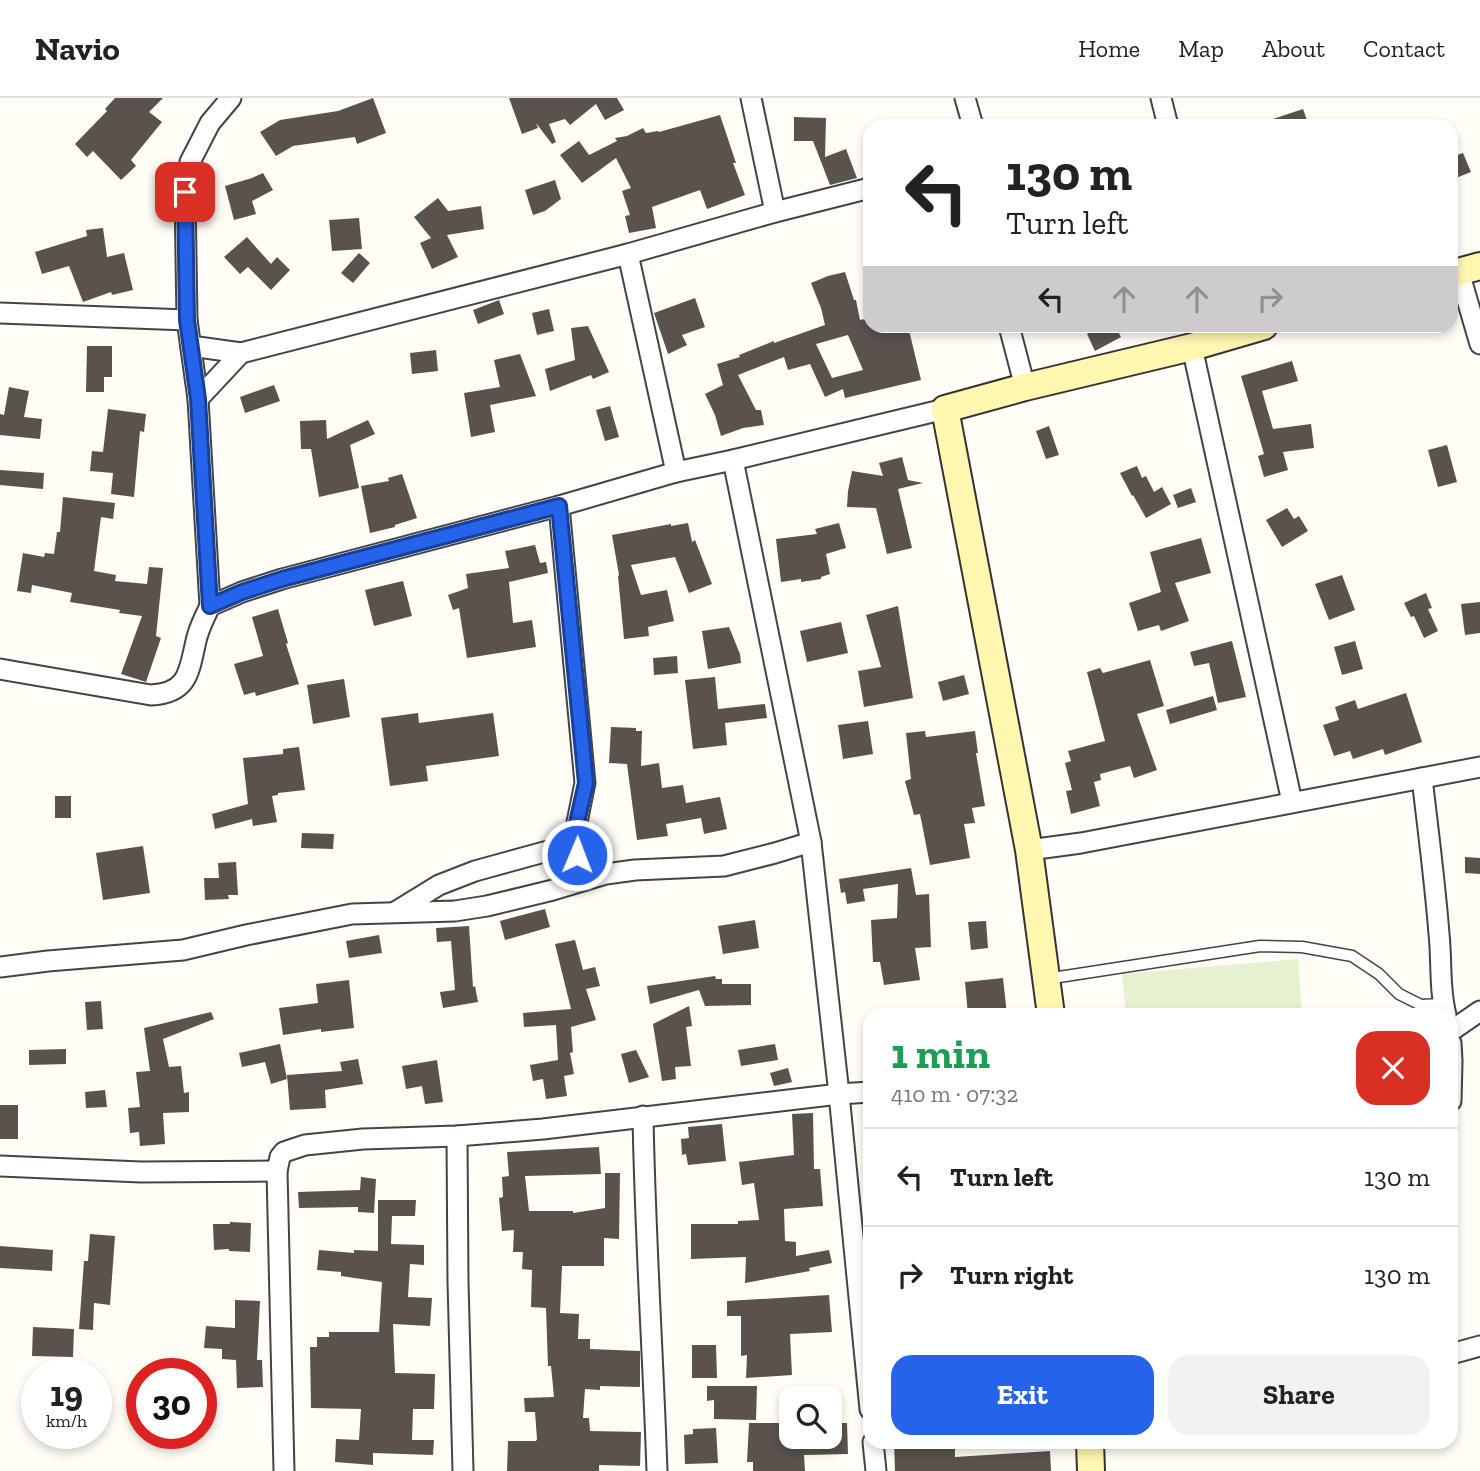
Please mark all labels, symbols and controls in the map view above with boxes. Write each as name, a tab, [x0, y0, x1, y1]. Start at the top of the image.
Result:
text: Navio	[35, 29, 120, 68]
text: Home	[1078, 34, 1140, 63]
text: Map	[1178, 34, 1224, 63]
text: About	[1262, 34, 1325, 63]
text: Contact	[1363, 34, 1445, 63]
text: 130 m	[1006, 144, 1132, 203]
icon: left	[891, 147, 982, 238]
pin	[155, 162, 215, 222]
icon: arrive	[166, 173, 204, 211]
text: Turn left	[1006, 204, 1128, 242]
icon: left	[1032, 280, 1070, 318]
icon: ahead	[1105, 280, 1143, 318]
icon: ahead	[1178, 280, 1216, 318]
icon: right	[1251, 280, 1289, 318]
position arrow	[540, 818, 614, 892]
text: 1 min	[891, 1028, 990, 1079]
button: close	[1356, 1031, 1430, 1105]
text: 410 m · 07:32	[891, 1080, 1018, 1108]
icon: left	[891, 1158, 929, 1196]
text: Turn left	[950, 1161, 1053, 1193]
text: 130 m	[1364, 1161, 1430, 1193]
icon: right	[891, 1256, 929, 1294]
text: Turn right	[950, 1259, 1073, 1291]
text: 130 m	[1364, 1259, 1430, 1291]
button: Exit	[891, 1355, 1154, 1435]
button: Share	[1168, 1355, 1430, 1435]
speed limit sign: 30	[126, 1358, 217, 1449]
text: 19	[50, 1373, 83, 1415]
map controls	[779, 1386, 842, 1449]
button: search	[779, 1386, 842, 1449]
text: km/h	[46, 1410, 87, 1432]

